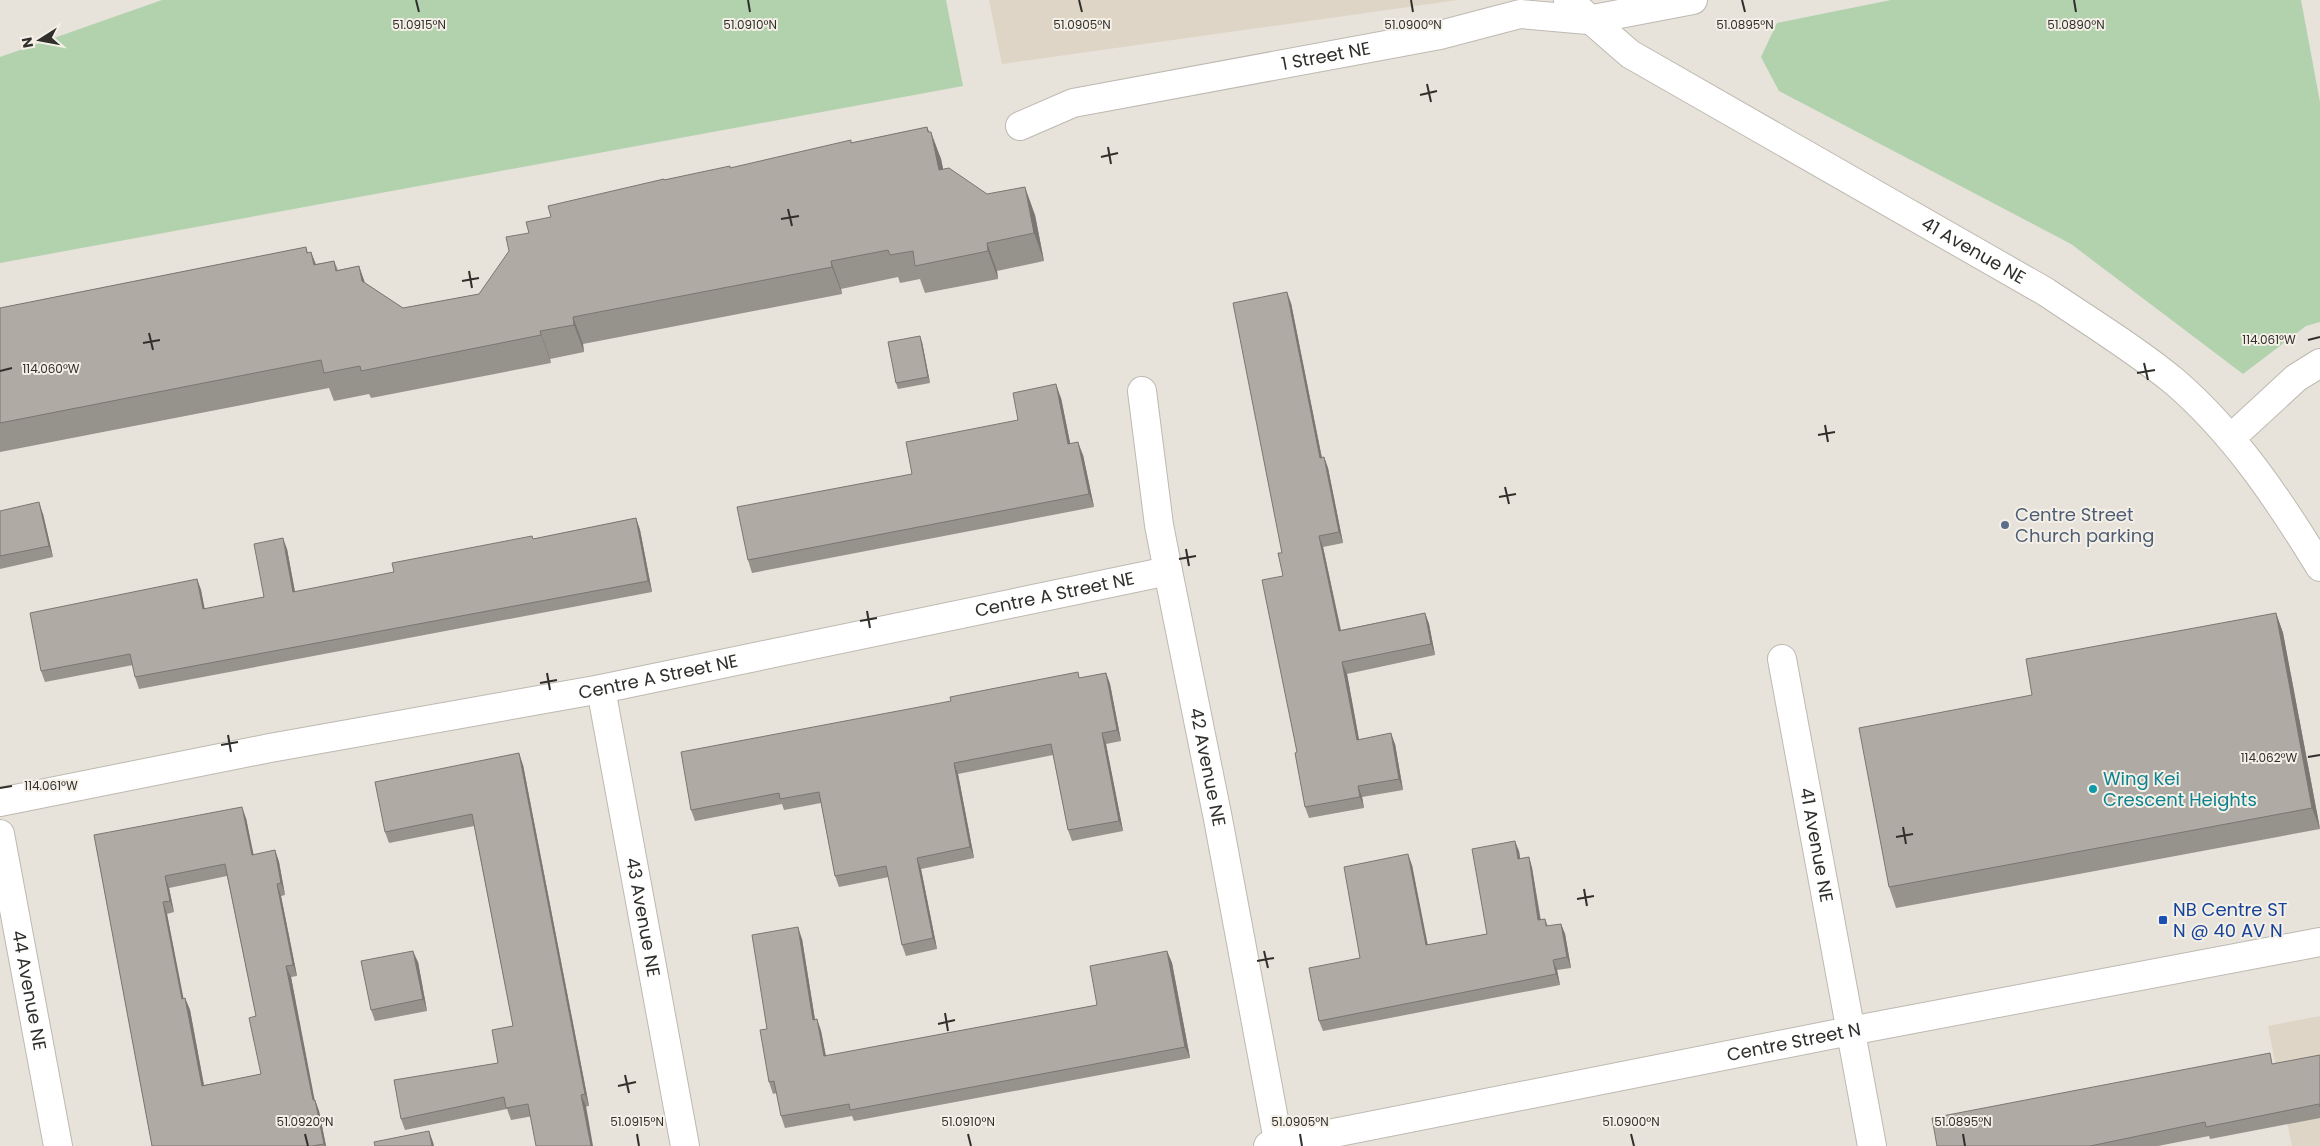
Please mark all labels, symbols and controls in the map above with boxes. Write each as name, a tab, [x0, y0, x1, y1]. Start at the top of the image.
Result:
north arrow	[15, 15, 65, 65]
text: 51.0915°N	[392, 16, 446, 33]
text: 51.0910°N	[723, 16, 777, 33]
text: 51.0905°N	[1053, 16, 1111, 33]
text: 51.0900°N	[1384, 16, 1442, 33]
text: 51.0895°N	[1716, 16, 1774, 33]
text: 51.0890°N	[2047, 16, 2105, 33]
text: N	[16, 35, 38, 50]
street label: 1 Street NE	[1279, 35, 1372, 76]
street label: 41 Avenue NE	[1917, 210, 2030, 290]
text: 114.061°W	[2242, 331, 2296, 348]
text: 114.060°W	[22, 360, 80, 377]
place label: Centre Street Church parking	[2015, 502, 2154, 548]
marker: Centre Street Church parking	[1999, 519, 2011, 531]
street label: Centre A Street NE	[973, 565, 1137, 623]
street label: Centre A Street NE	[576, 648, 740, 705]
street label: 42 Avenue NE	[1184, 705, 1232, 829]
text: 114.062°W	[2241, 749, 2298, 766]
place label: Wing Kei Crescent Heights	[2103, 766, 2257, 812]
text: 114.061°W	[24, 777, 78, 794]
marker: Wing Kei Crescent Heights	[2087, 783, 2099, 795]
street label: 41 Avenue NE	[1794, 785, 1840, 904]
street label: 43 Avenue NE	[620, 855, 667, 979]
place label: NB Centre ST N @ 40 AV N	[2173, 897, 2288, 943]
marker: NB Centre ST N @ 40 AV N	[2157, 914, 2169, 926]
street label: 44 Avenue NE	[6, 928, 53, 1052]
street label: Centre Street N	[1725, 1016, 1863, 1067]
text: 51.0920°N	[277, 1113, 333, 1130]
text: 51.0915°N	[610, 1113, 664, 1130]
text: 51.0910°N	[941, 1113, 995, 1130]
text: 51.0905°N	[1271, 1113, 1329, 1130]
text: 51.0900°N	[1602, 1113, 1660, 1130]
text: 51.0895°N	[1934, 1113, 1992, 1130]

